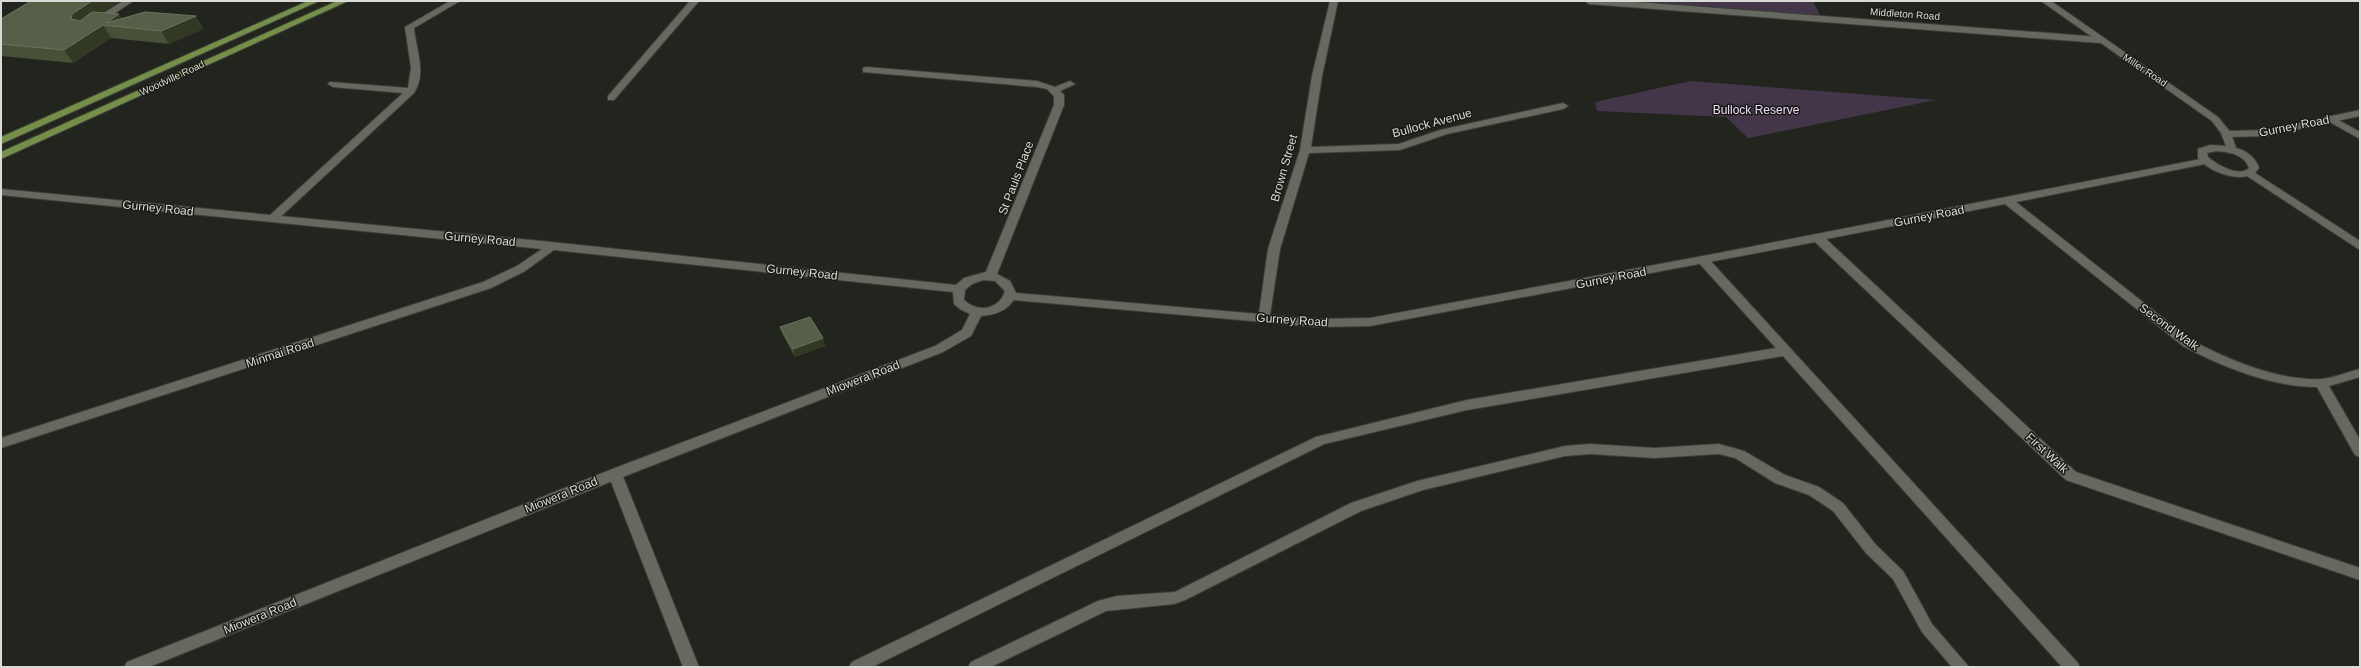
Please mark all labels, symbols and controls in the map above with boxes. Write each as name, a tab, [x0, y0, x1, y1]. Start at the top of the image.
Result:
street label: Middleton Road	[1870, 6, 1940, 22]
street label: Miller Road	[2121, 51, 2169, 89]
street label: Woodville Road	[138, 58, 206, 98]
park label: Bullock Reserve	[1713, 103, 1800, 117]
street label: Bullock Avenue	[1391, 106, 1474, 140]
street label: Gurney Road	[2258, 112, 2330, 140]
street label: Brown Street	[1268, 132, 1300, 203]
street label: St Pauls Place	[995, 139, 1037, 217]
street label: Gurney Road	[122, 197, 194, 219]
street label: Gurney Road	[1893, 202, 1965, 230]
street label: Gurney Road	[444, 229, 516, 249]
street label: Gurney Road	[766, 261, 838, 283]
street label: Gurney Road	[1575, 264, 1647, 292]
street label: Second Walk	[2136, 301, 2202, 354]
street label: Gurney Road	[1256, 311, 1328, 329]
street label: Minmai Road	[244, 335, 316, 371]
street label: Miowera Road	[824, 358, 902, 398]
street label: First Walk	[2023, 430, 2072, 477]
street label: Miowera Road	[523, 474, 599, 516]
street label: Miowera Road	[222, 595, 298, 637]

